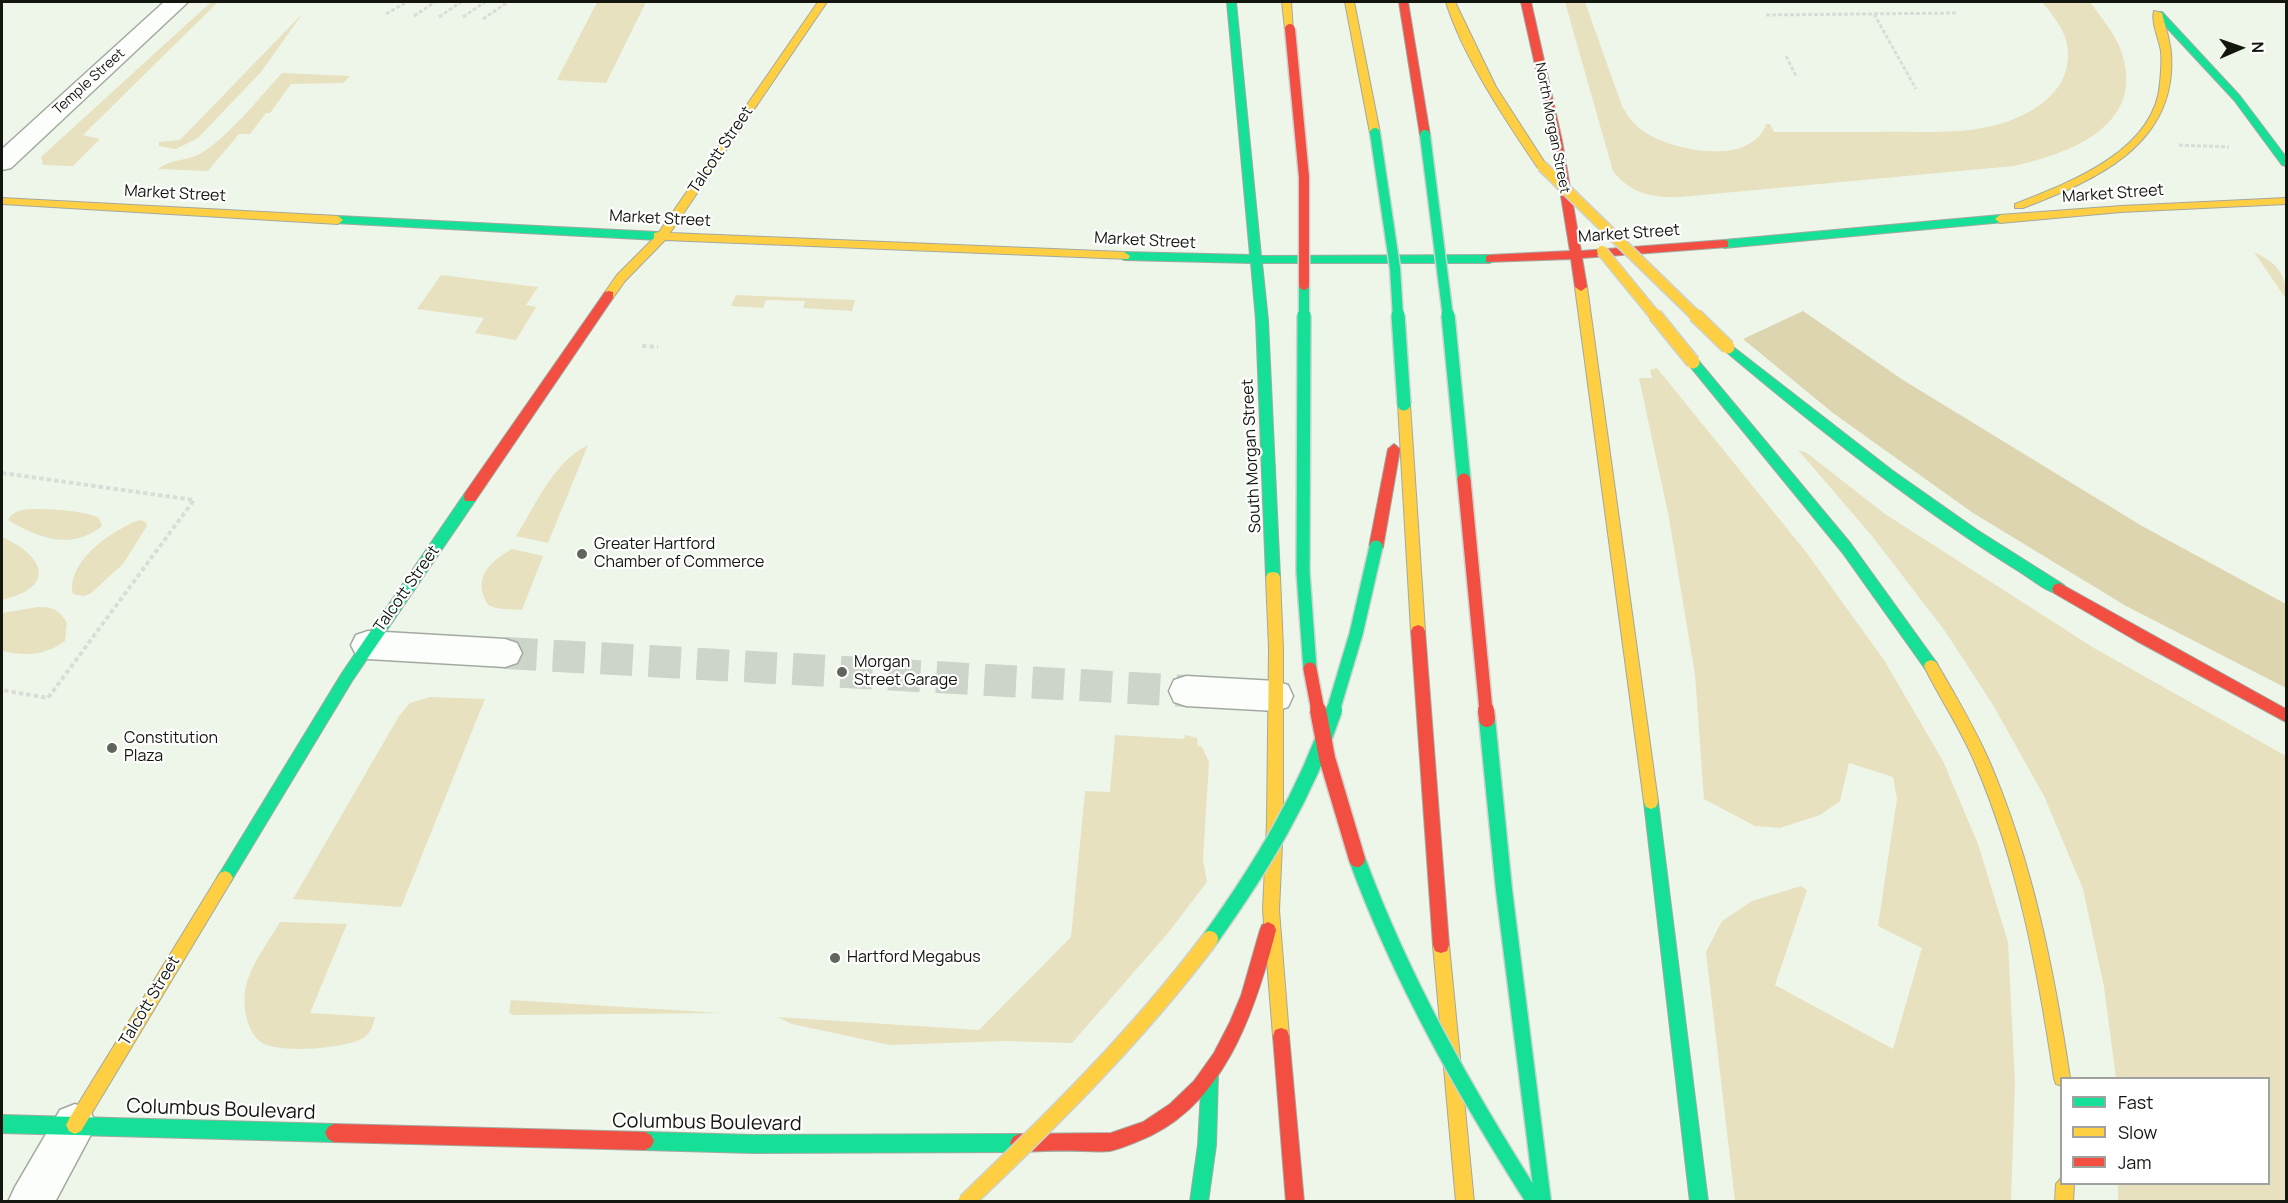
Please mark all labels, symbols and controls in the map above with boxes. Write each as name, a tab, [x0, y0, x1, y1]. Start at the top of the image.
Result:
north arrow	[2210, 18, 2270, 78]
text: N	[2247, 41, 2269, 54]
street label: Temple Street	[50, 45, 128, 119]
street label: North Morgan Street	[1531, 61, 1573, 195]
street label: Talcott Street	[685, 103, 757, 197]
street label: Market Street	[2062, 181, 2164, 207]
street label: Market Street	[124, 182, 226, 206]
street label: Market Street	[609, 207, 711, 231]
street label: Market Street	[1578, 221, 1680, 247]
street label: Market Street	[1094, 229, 1196, 253]
street label: South Morgan Street	[1238, 378, 1266, 534]
place label: Greater Hartford Chamber of Commerce	[594, 535, 764, 573]
street label: Talcott Street	[370, 542, 444, 636]
marker: Greater Hartford Chamber of Commerce	[575, 547, 589, 561]
place label: Morgan Street Garage	[854, 653, 958, 691]
marker: Morgan Street Garage	[835, 665, 849, 679]
place label: Constitution Plaza	[124, 729, 218, 767]
marker: Constitution Plaza	[105, 741, 119, 755]
place label: Hartford Megabus	[847, 948, 981, 968]
marker: Hartford Megabus	[828, 951, 842, 965]
street label: Talcott Street	[116, 953, 184, 1049]
legend	[2060, 1077, 2270, 1185]
text: Fast	[2118, 1090, 2153, 1114]
street label: Columbus Boulevard	[126, 1095, 316, 1125]
street label: Columbus Boulevard	[612, 1109, 802, 1137]
text: Slow	[2118, 1120, 2157, 1144]
text: Jam	[2118, 1150, 2152, 1174]

